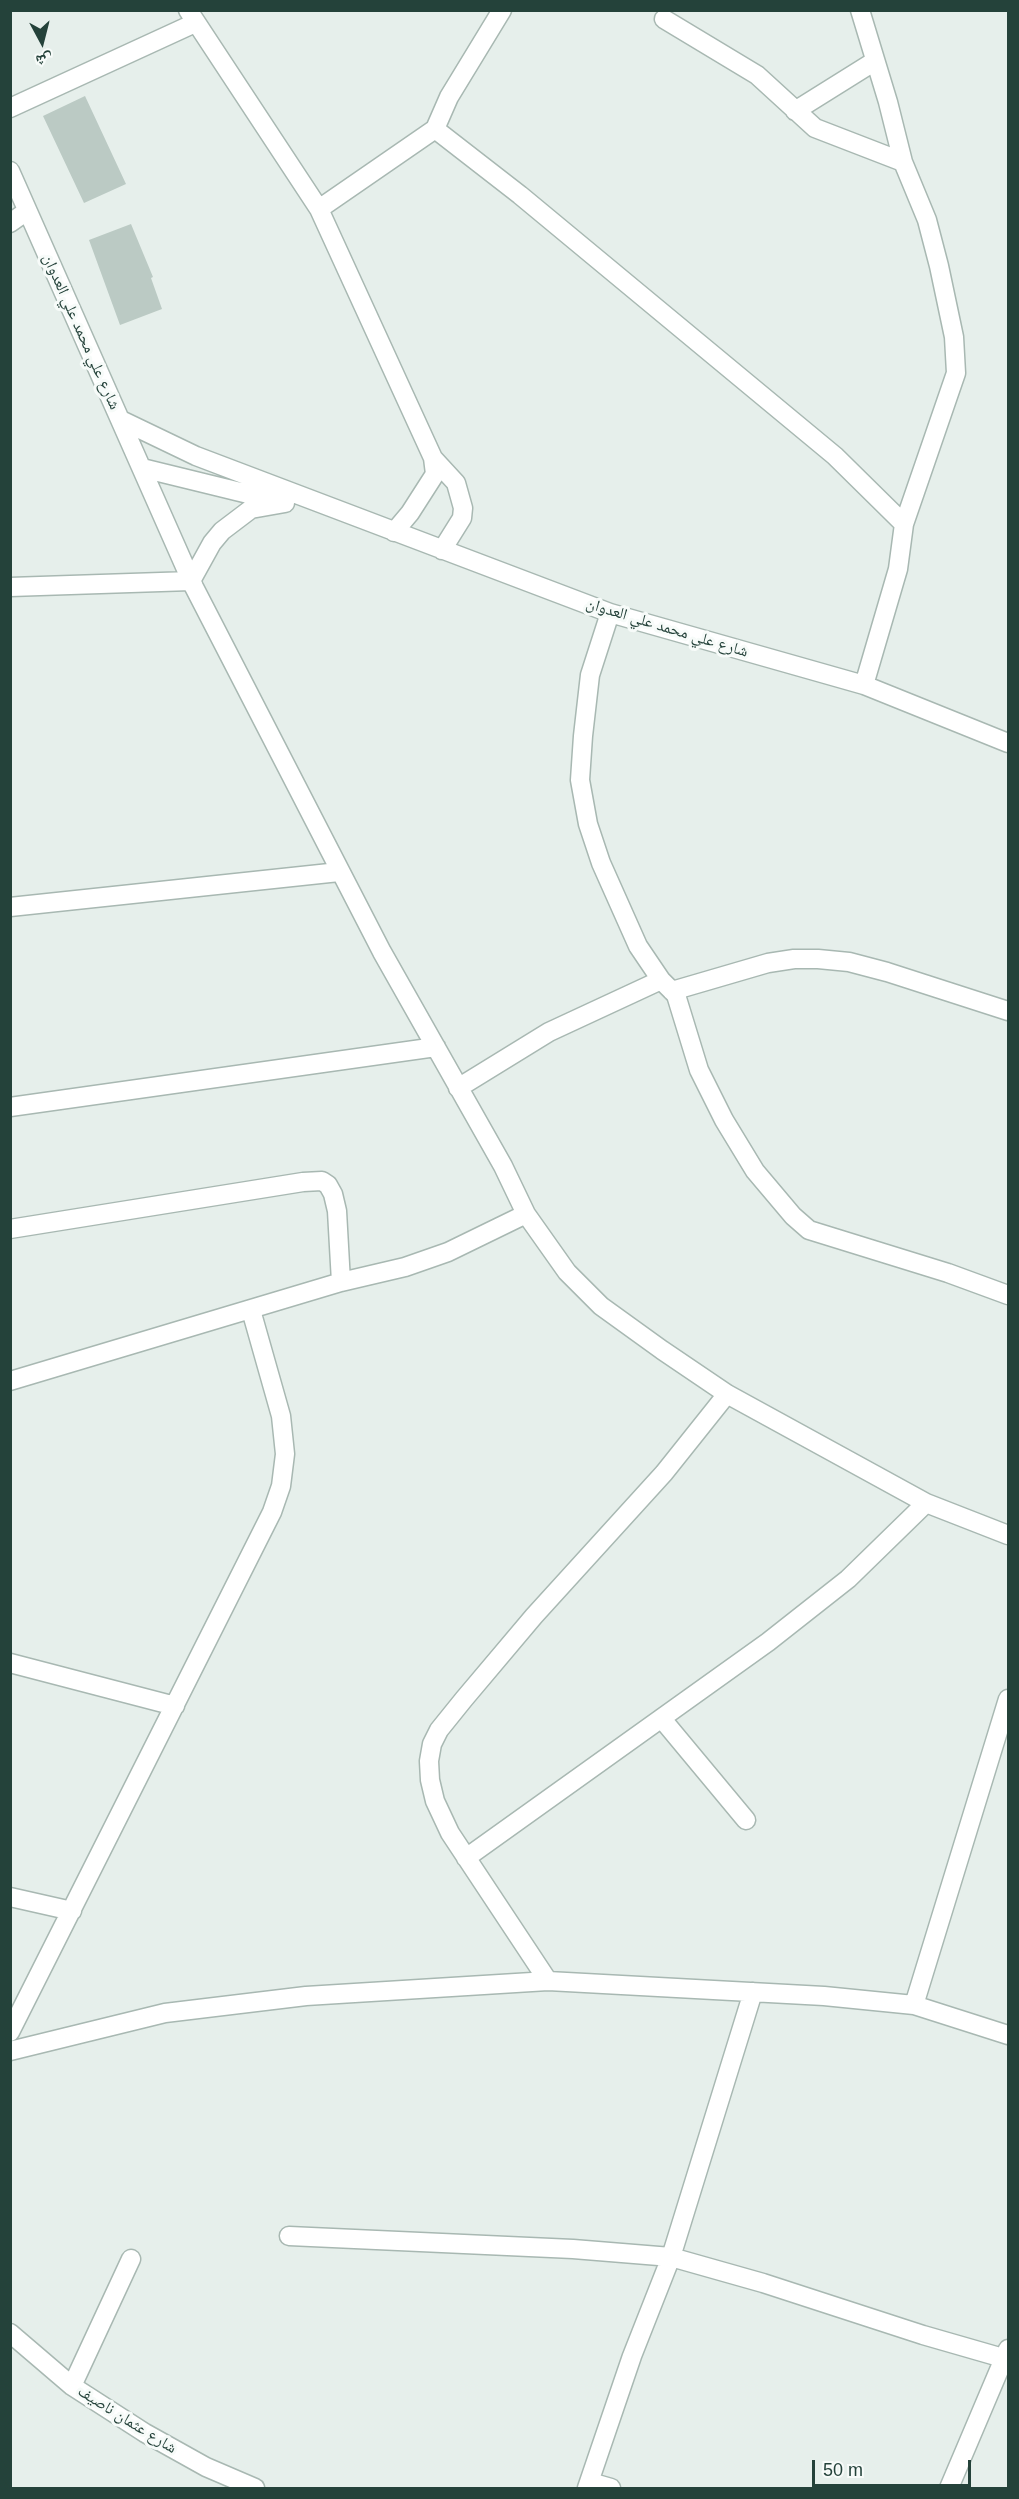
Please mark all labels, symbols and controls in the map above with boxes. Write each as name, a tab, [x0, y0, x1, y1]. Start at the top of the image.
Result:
north arrow	[12, 12, 72, 72]
text: ش	[35, 51, 54, 70]
street label: شارع علي محمد علي العدوان	[38, 251, 124, 413]
street label: شارع علي محمد علي العدوان	[584, 594, 750, 662]
street label: شارع عثمان ناصيف	[74, 2382, 180, 2458]
scale bar	[815, 2448, 974, 2486]
text: 50 m	[823, 2460, 863, 2480]

